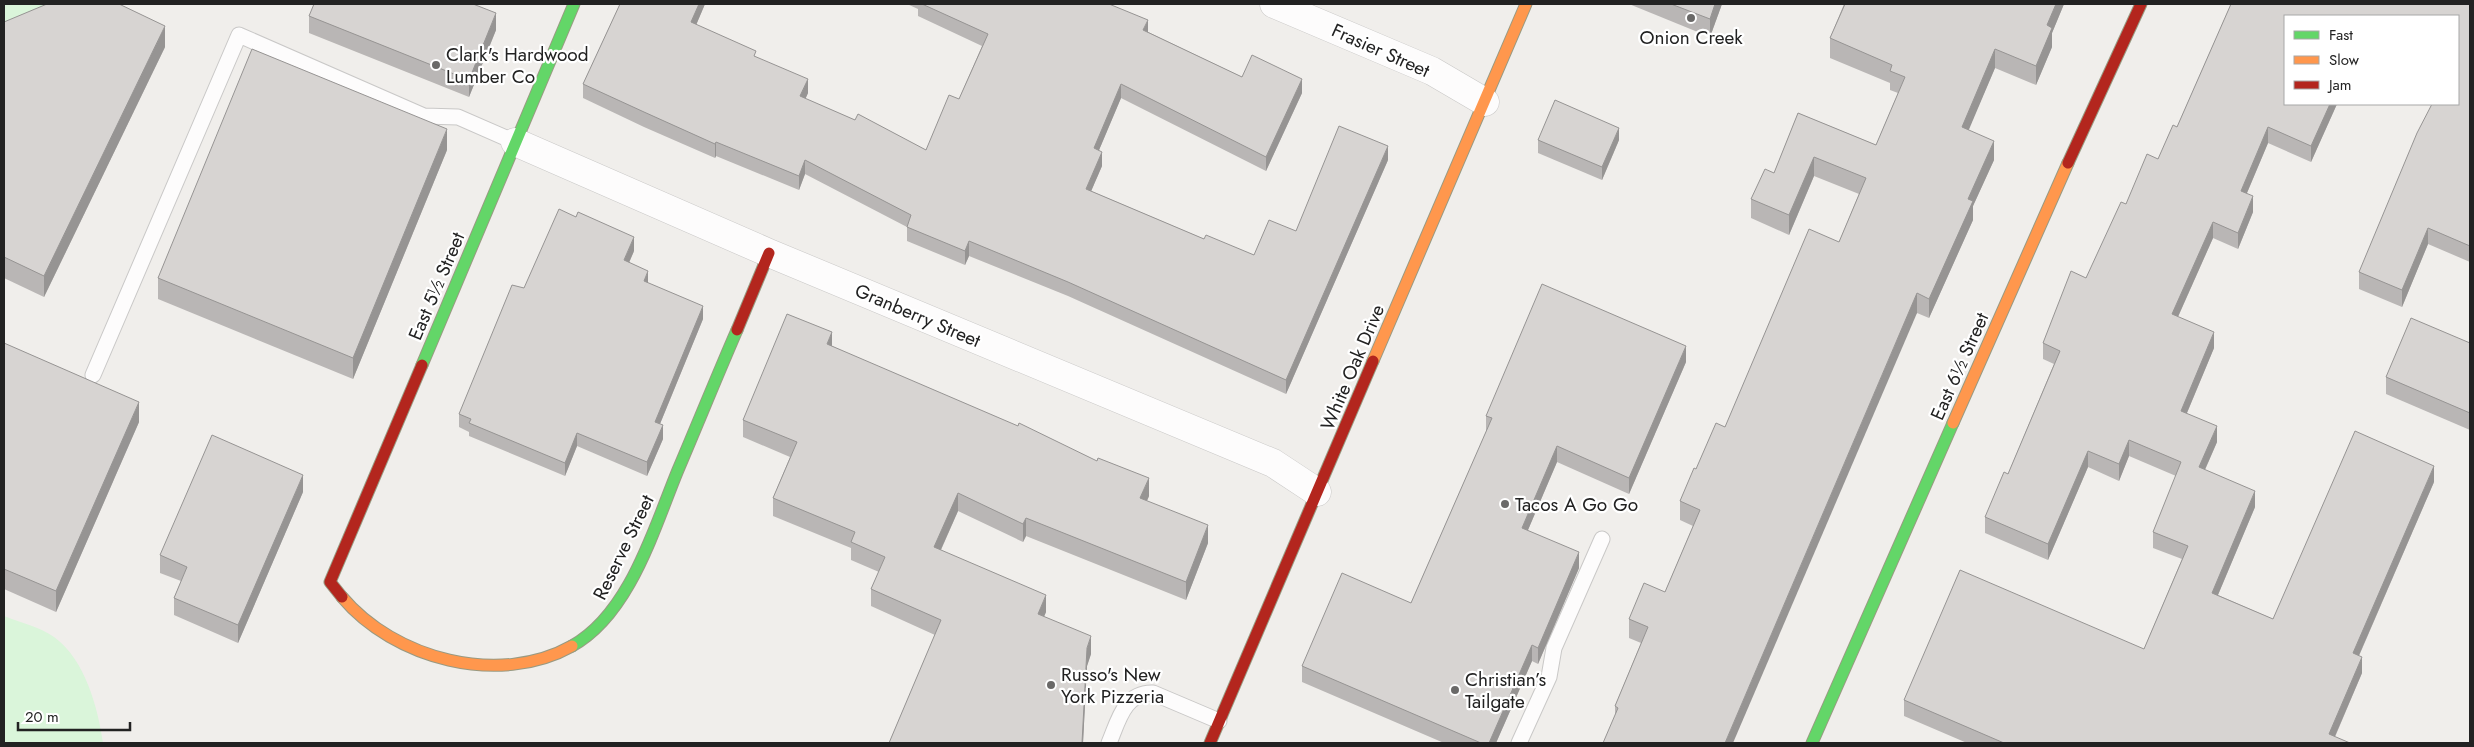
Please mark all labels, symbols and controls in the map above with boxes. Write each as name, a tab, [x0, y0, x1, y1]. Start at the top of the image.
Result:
marker: Onion Creek	[1685, 12, 1697, 24]
legend	[2284, 15, 2459, 105]
street label: Frasier Street	[1327, 17, 1435, 84]
place label: Onion Creek	[1639, 24, 1743, 51]
text: Fast	[2329, 24, 2353, 46]
place label: Clark's Hardwood Lumber Co	[446, 41, 589, 90]
text: Slow	[2329, 49, 2360, 71]
marker: Clark's Hardwood Lumber Co	[430, 59, 442, 71]
text: Jam	[2327, 74, 2352, 96]
street label: East 5½ Street	[402, 228, 471, 344]
street label: Granberry Street	[851, 277, 985, 354]
street label: White Oak Drive	[1314, 300, 1391, 434]
street label: East 6½ Street	[1924, 308, 1995, 424]
street label: Reserve Street	[586, 490, 661, 604]
place label: Tacos A Go Go	[1515, 491, 1638, 518]
marker: Tacos A Go Go	[1499, 498, 1511, 510]
place label: Russo's New York Pizzeria	[1061, 661, 1164, 710]
place label: Christian’s Tailgate	[1465, 666, 1546, 715]
marker: Russo's New York Pizzeria	[1045, 679, 1057, 691]
marker: Christian’s Tailgate	[1449, 684, 1461, 696]
scale bar	[18, 700, 130, 732]
text: 20 m	[25, 706, 59, 728]

